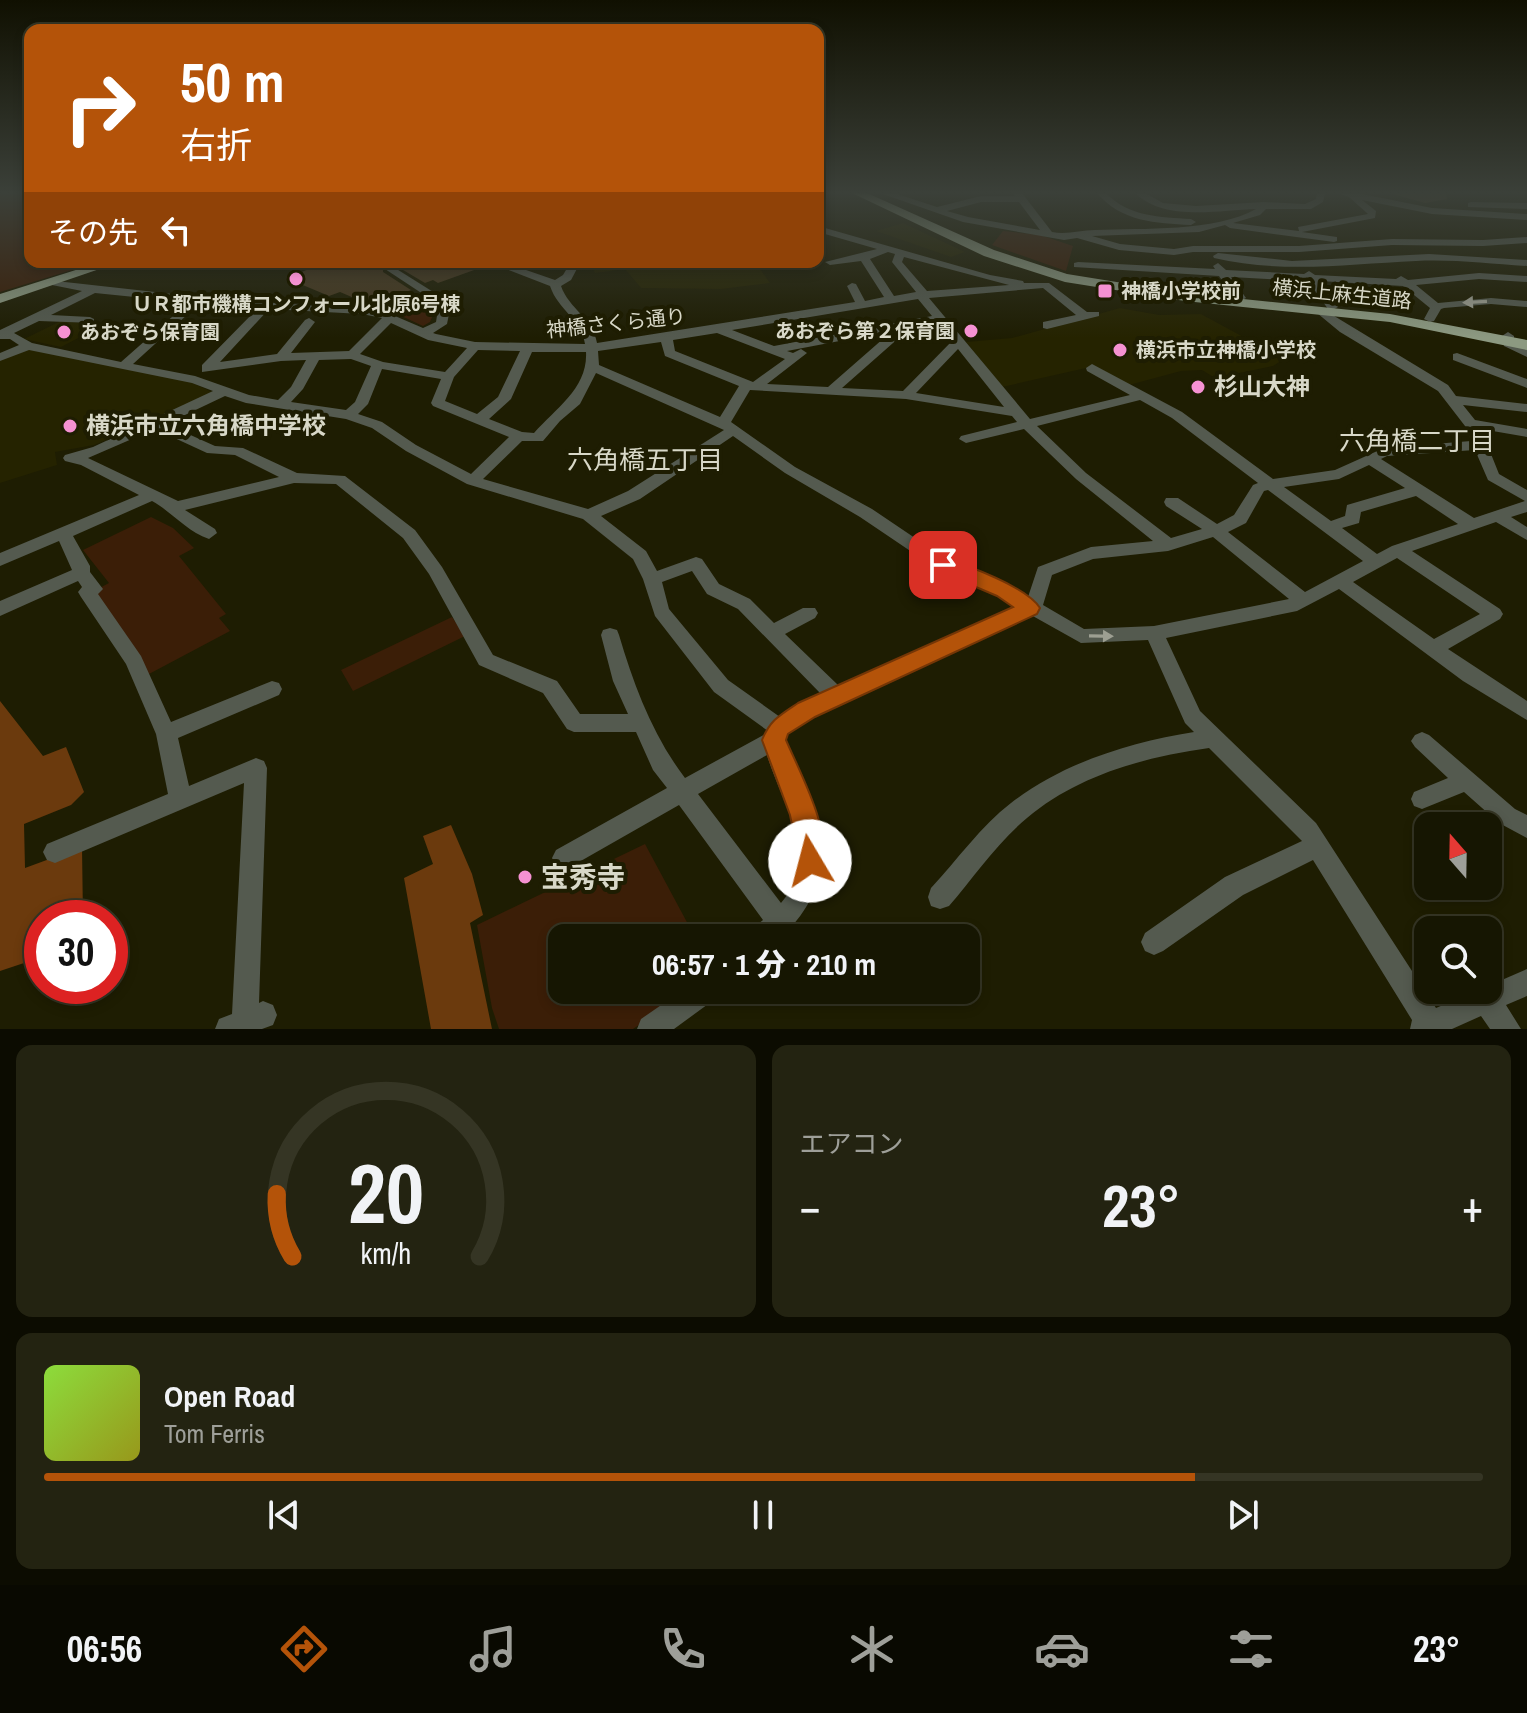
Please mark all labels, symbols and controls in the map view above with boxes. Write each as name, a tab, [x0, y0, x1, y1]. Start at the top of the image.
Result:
text: 50 m	[180, 44, 285, 119]
icon: right	[48, 56, 152, 160]
text: 右折	[180, 121, 252, 169]
icon: left	[154, 208, 198, 252]
text: その先	[48, 212, 138, 252]
marker: ＵＲ都市機構コンフォール北原6号棟	[287, 270, 305, 288]
street label: 横浜上麻生道路	[1271, 273, 1413, 314]
place label: 神橋小学校前	[1121, 277, 1241, 304]
marker: 神橋小学校前	[1096, 282, 1114, 300]
place label: ＵＲ都市機構コンフォール北原6号棟	[132, 290, 460, 317]
one-way arrow	[1462, 296, 1487, 309]
street label: 神橋さくら通り	[545, 302, 687, 343]
place label: あおぞら第２保育園	[775, 317, 955, 344]
place label: あおぞら保育園	[80, 318, 220, 345]
marker: あおぞら第２保育園	[962, 322, 980, 340]
marker: あおぞら保育園	[55, 323, 73, 341]
place label: 横浜市立神橋小学校	[1136, 336, 1316, 363]
marker: 横浜市立神橋小学校	[1111, 341, 1129, 359]
place label: 杉山大神	[1214, 370, 1310, 402]
marker: 杉山大神	[1189, 378, 1207, 396]
place label: 横浜市立六角橋中学校	[86, 409, 326, 441]
marker: 横浜市立六角橋中学校	[61, 417, 79, 435]
district label: 六角橋二丁目	[1339, 423, 1495, 458]
district label: 六角橋五丁目	[567, 442, 723, 477]
pin	[909, 531, 977, 599]
icon: arrive	[921, 543, 965, 587]
one-way arrow	[1089, 630, 1114, 643]
north arrow	[1414, 812, 1502, 900]
map controls	[1414, 812, 1502, 1004]
position arrow	[768, 819, 852, 903]
place label: 宝秀寺	[541, 858, 625, 896]
marker: 宝秀寺	[516, 868, 534, 886]
speed limit sign: 30	[24, 900, 128, 1004]
button: search	[1414, 916, 1502, 1004]
text: 06:57 · 1 分 · 210 m	[652, 944, 876, 984]
text: エアコン	[800, 1126, 904, 1161]
text: 20	[348, 1137, 424, 1249]
text: 23°	[1102, 1165, 1181, 1246]
text: −	[800, 1176, 821, 1236]
text: +	[1462, 1176, 1483, 1236]
text: km/h	[360, 1234, 411, 1273]
text: Open Road	[164, 1376, 295, 1416]
text: Tom Ferris	[164, 1416, 265, 1451]
icon: previous	[262, 1493, 306, 1537]
icon: pause	[741, 1493, 785, 1537]
icon: next	[1221, 1493, 1265, 1537]
icon: directions	[276, 1621, 332, 1677]
icon: music	[465, 1621, 521, 1677]
icon: phone	[655, 1621, 711, 1677]
icon: climate	[844, 1621, 900, 1677]
icon: car	[1034, 1621, 1090, 1677]
icon: filters	[1223, 1621, 1279, 1677]
text: 06:56	[67, 1625, 142, 1673]
text: 23°	[1413, 1625, 1460, 1673]

